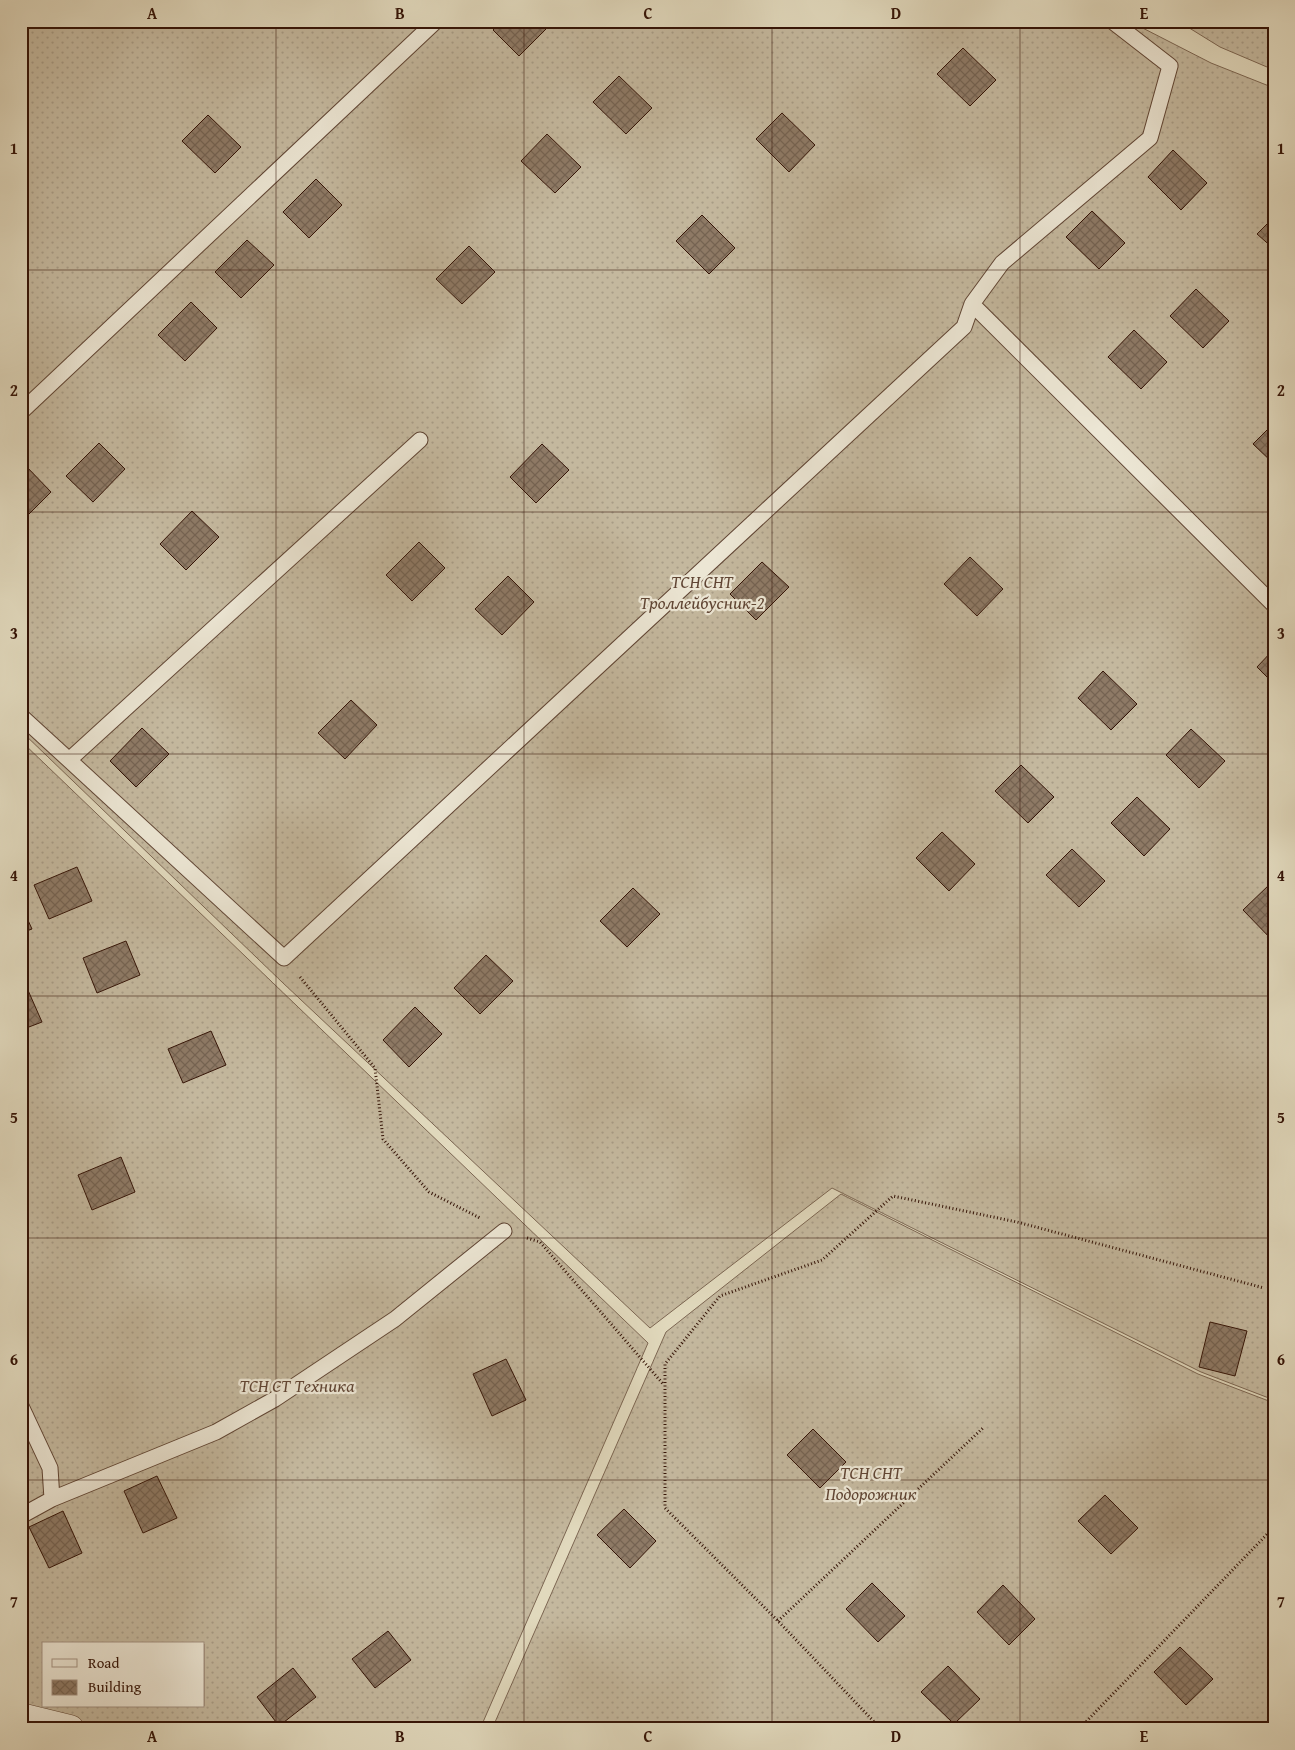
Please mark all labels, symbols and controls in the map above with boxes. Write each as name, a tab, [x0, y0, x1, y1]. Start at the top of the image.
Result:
text: A	[147, 1, 158, 25]
text: B	[395, 1, 405, 25]
text: C	[643, 1, 653, 25]
text: D	[891, 1, 901, 25]
text: E	[1140, 1, 1149, 25]
text: 1	[10, 136, 18, 160]
text: 1	[1277, 136, 1285, 160]
text: 2	[10, 378, 18, 402]
text: 2	[1277, 378, 1285, 402]
park label: ТСН СНТ Троллейбусник-2	[640, 568, 765, 616]
text: 3	[10, 621, 18, 645]
text: 3	[1277, 621, 1285, 645]
text: 4	[10, 863, 18, 887]
text: 4	[1277, 863, 1285, 887]
text: 5	[10, 1105, 18, 1129]
text: 5	[1277, 1105, 1285, 1129]
text: 6	[10, 1347, 18, 1371]
text: 6	[1277, 1347, 1285, 1371]
park label: ТСН СТ Техника	[239, 1372, 355, 1399]
park label: ТСН СНТ Подорожник	[825, 1459, 917, 1507]
text: 7	[10, 1589, 18, 1613]
text: 7	[1277, 1589, 1285, 1613]
legend	[42, 1642, 205, 1708]
text: Road	[88, 1652, 119, 1673]
text: Building	[88, 1676, 142, 1697]
text: A	[147, 1724, 158, 1748]
text: B	[395, 1724, 405, 1748]
text: C	[643, 1724, 653, 1748]
text: D	[891, 1724, 901, 1748]
text: E	[1140, 1724, 1149, 1748]

